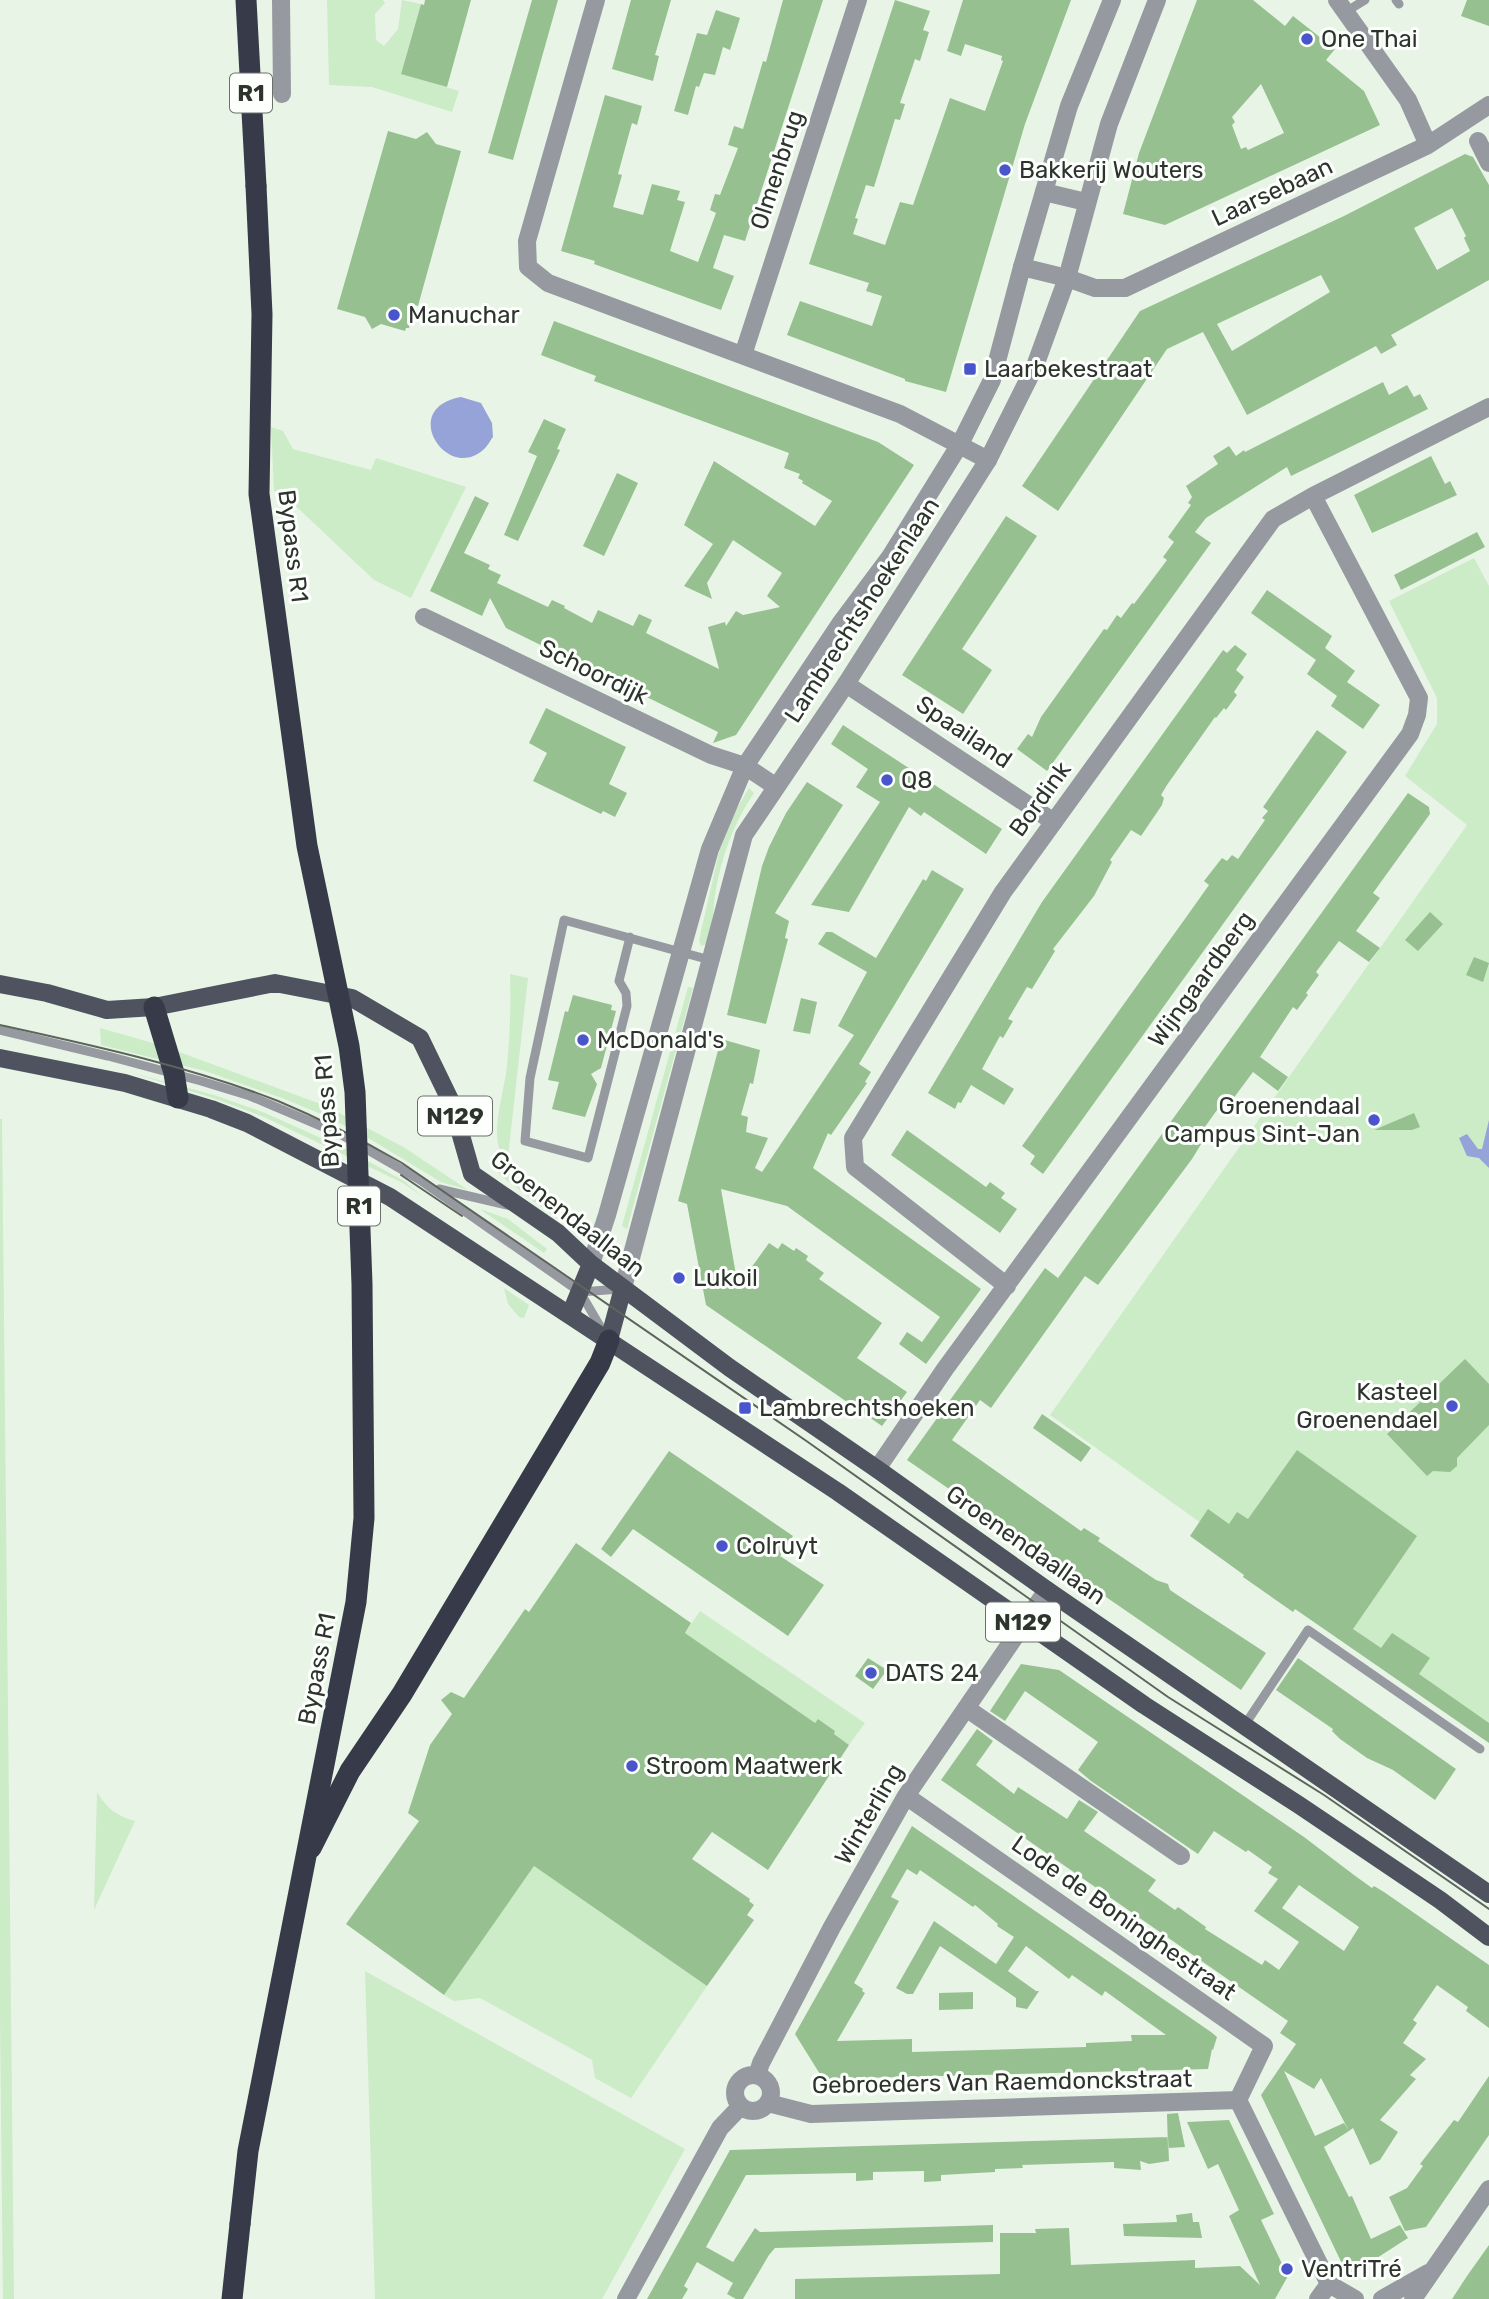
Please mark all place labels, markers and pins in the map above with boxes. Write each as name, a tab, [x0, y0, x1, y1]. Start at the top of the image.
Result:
place label: One Thai	[1321, 25, 1418, 53]
marker: One Thai	[1299, 31, 1315, 47]
place label: Bakkerij Wouters	[1019, 156, 1204, 184]
marker: Bakkerij Wouters	[997, 162, 1013, 178]
place label: Manuchar	[408, 301, 520, 329]
marker: Manuchar	[386, 307, 402, 323]
place label: Laarbekestraat	[984, 355, 1152, 383]
marker: Laarbekestraat	[962, 361, 978, 377]
place label: Q8	[901, 766, 933, 794]
marker: Q8	[879, 772, 895, 788]
place label: McDonald's	[597, 1026, 724, 1054]
marker: McDonald's	[575, 1032, 591, 1048]
place label: Groenendaal Campus Sint-Jan	[1164, 1092, 1360, 1148]
marker: Groenendaal Campus Sint-Jan	[1366, 1112, 1382, 1128]
place label: Lukoil	[693, 1264, 758, 1292]
marker: Lukoil	[671, 1270, 687, 1286]
place label: Kasteel Groenendael	[1296, 1378, 1438, 1434]
place label: Lambrechtshoeken	[759, 1394, 975, 1422]
marker: Kasteel Groenendael	[1444, 1398, 1460, 1414]
marker: Lambrechtshoeken	[737, 1400, 753, 1416]
place label: Colruyt	[736, 1532, 818, 1560]
marker: Colruyt	[714, 1538, 730, 1554]
place label: DATS 24	[885, 1659, 979, 1687]
marker: DATS 24	[863, 1665, 879, 1681]
place label: Stroom Maatwerk	[646, 1752, 843, 1780]
marker: Stroom Maatwerk	[624, 1758, 640, 1774]
place label: VentriTré	[1301, 2255, 1402, 2283]
marker: VentriTré	[1279, 2261, 1295, 2277]

